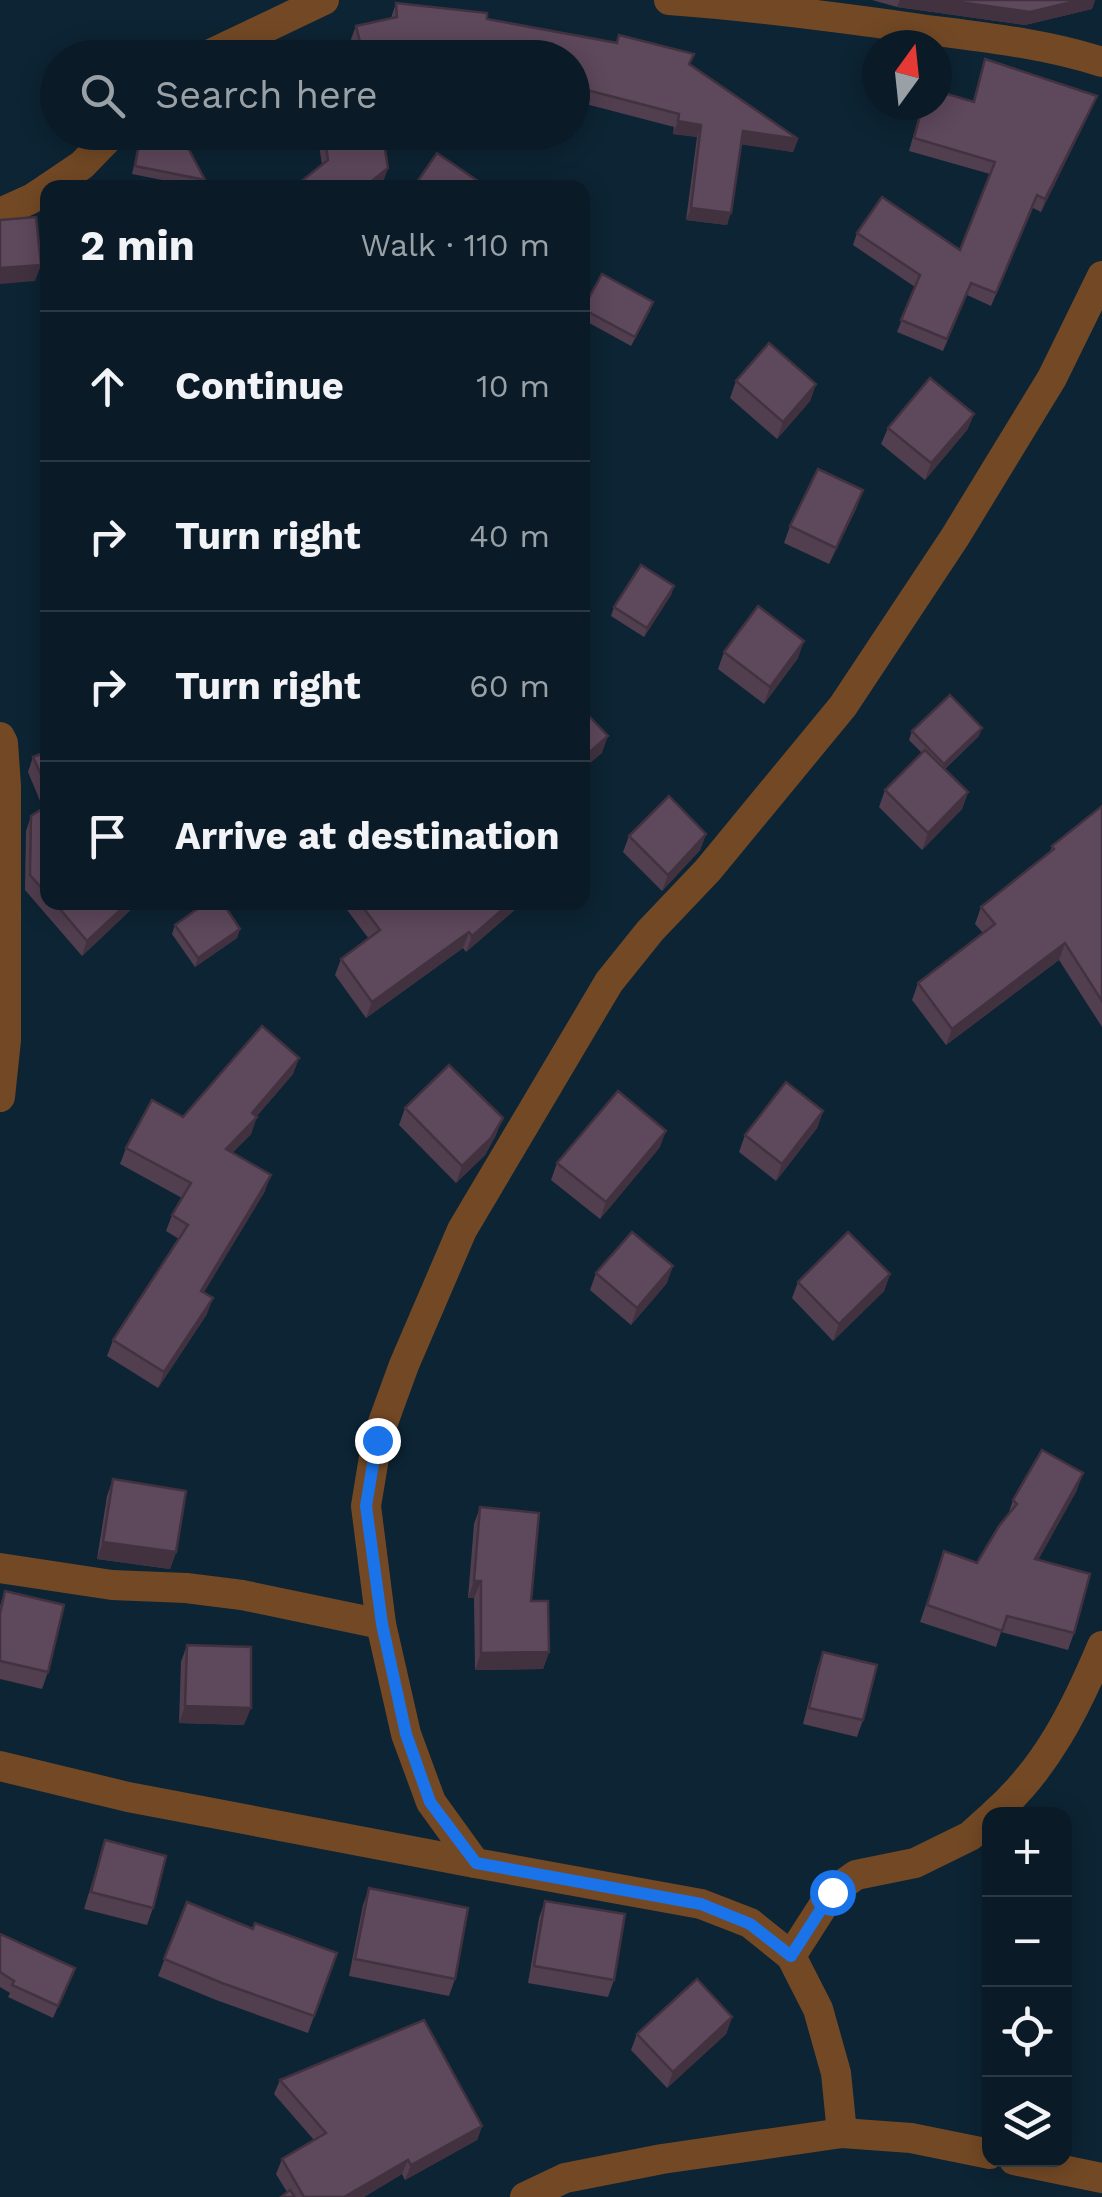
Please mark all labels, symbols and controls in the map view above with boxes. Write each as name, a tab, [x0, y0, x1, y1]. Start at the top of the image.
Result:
north arrow	[862, 30, 952, 120]
search box	[40, 40, 590, 150]
icon: search	[75, 68, 130, 123]
text: Search here	[155, 73, 378, 117]
text: 2 min	[80, 221, 195, 270]
text: Walk · 110 m	[360, 226, 550, 264]
icon: ahead	[80, 359, 135, 414]
text: Continue	[175, 364, 344, 408]
text: 10 m	[476, 367, 550, 405]
icon: right	[80, 509, 135, 564]
text: Turn right	[175, 514, 361, 558]
text: 40 m	[469, 517, 550, 555]
icon: right	[80, 659, 135, 714]
text: Turn right	[175, 664, 361, 708]
text: 60 m	[469, 667, 550, 705]
icon: arrive	[80, 809, 135, 864]
text: Arrive at destination	[175, 814, 560, 858]
route end	[355, 1418, 401, 1464]
map controls	[982, 1807, 1072, 2167]
button: +	[982, 1807, 1072, 1897]
route start	[810, 1870, 856, 1916]
button: −	[982, 1897, 1072, 1987]
button: locate	[982, 1987, 1072, 2077]
button: layers	[982, 2077, 1072, 2167]

